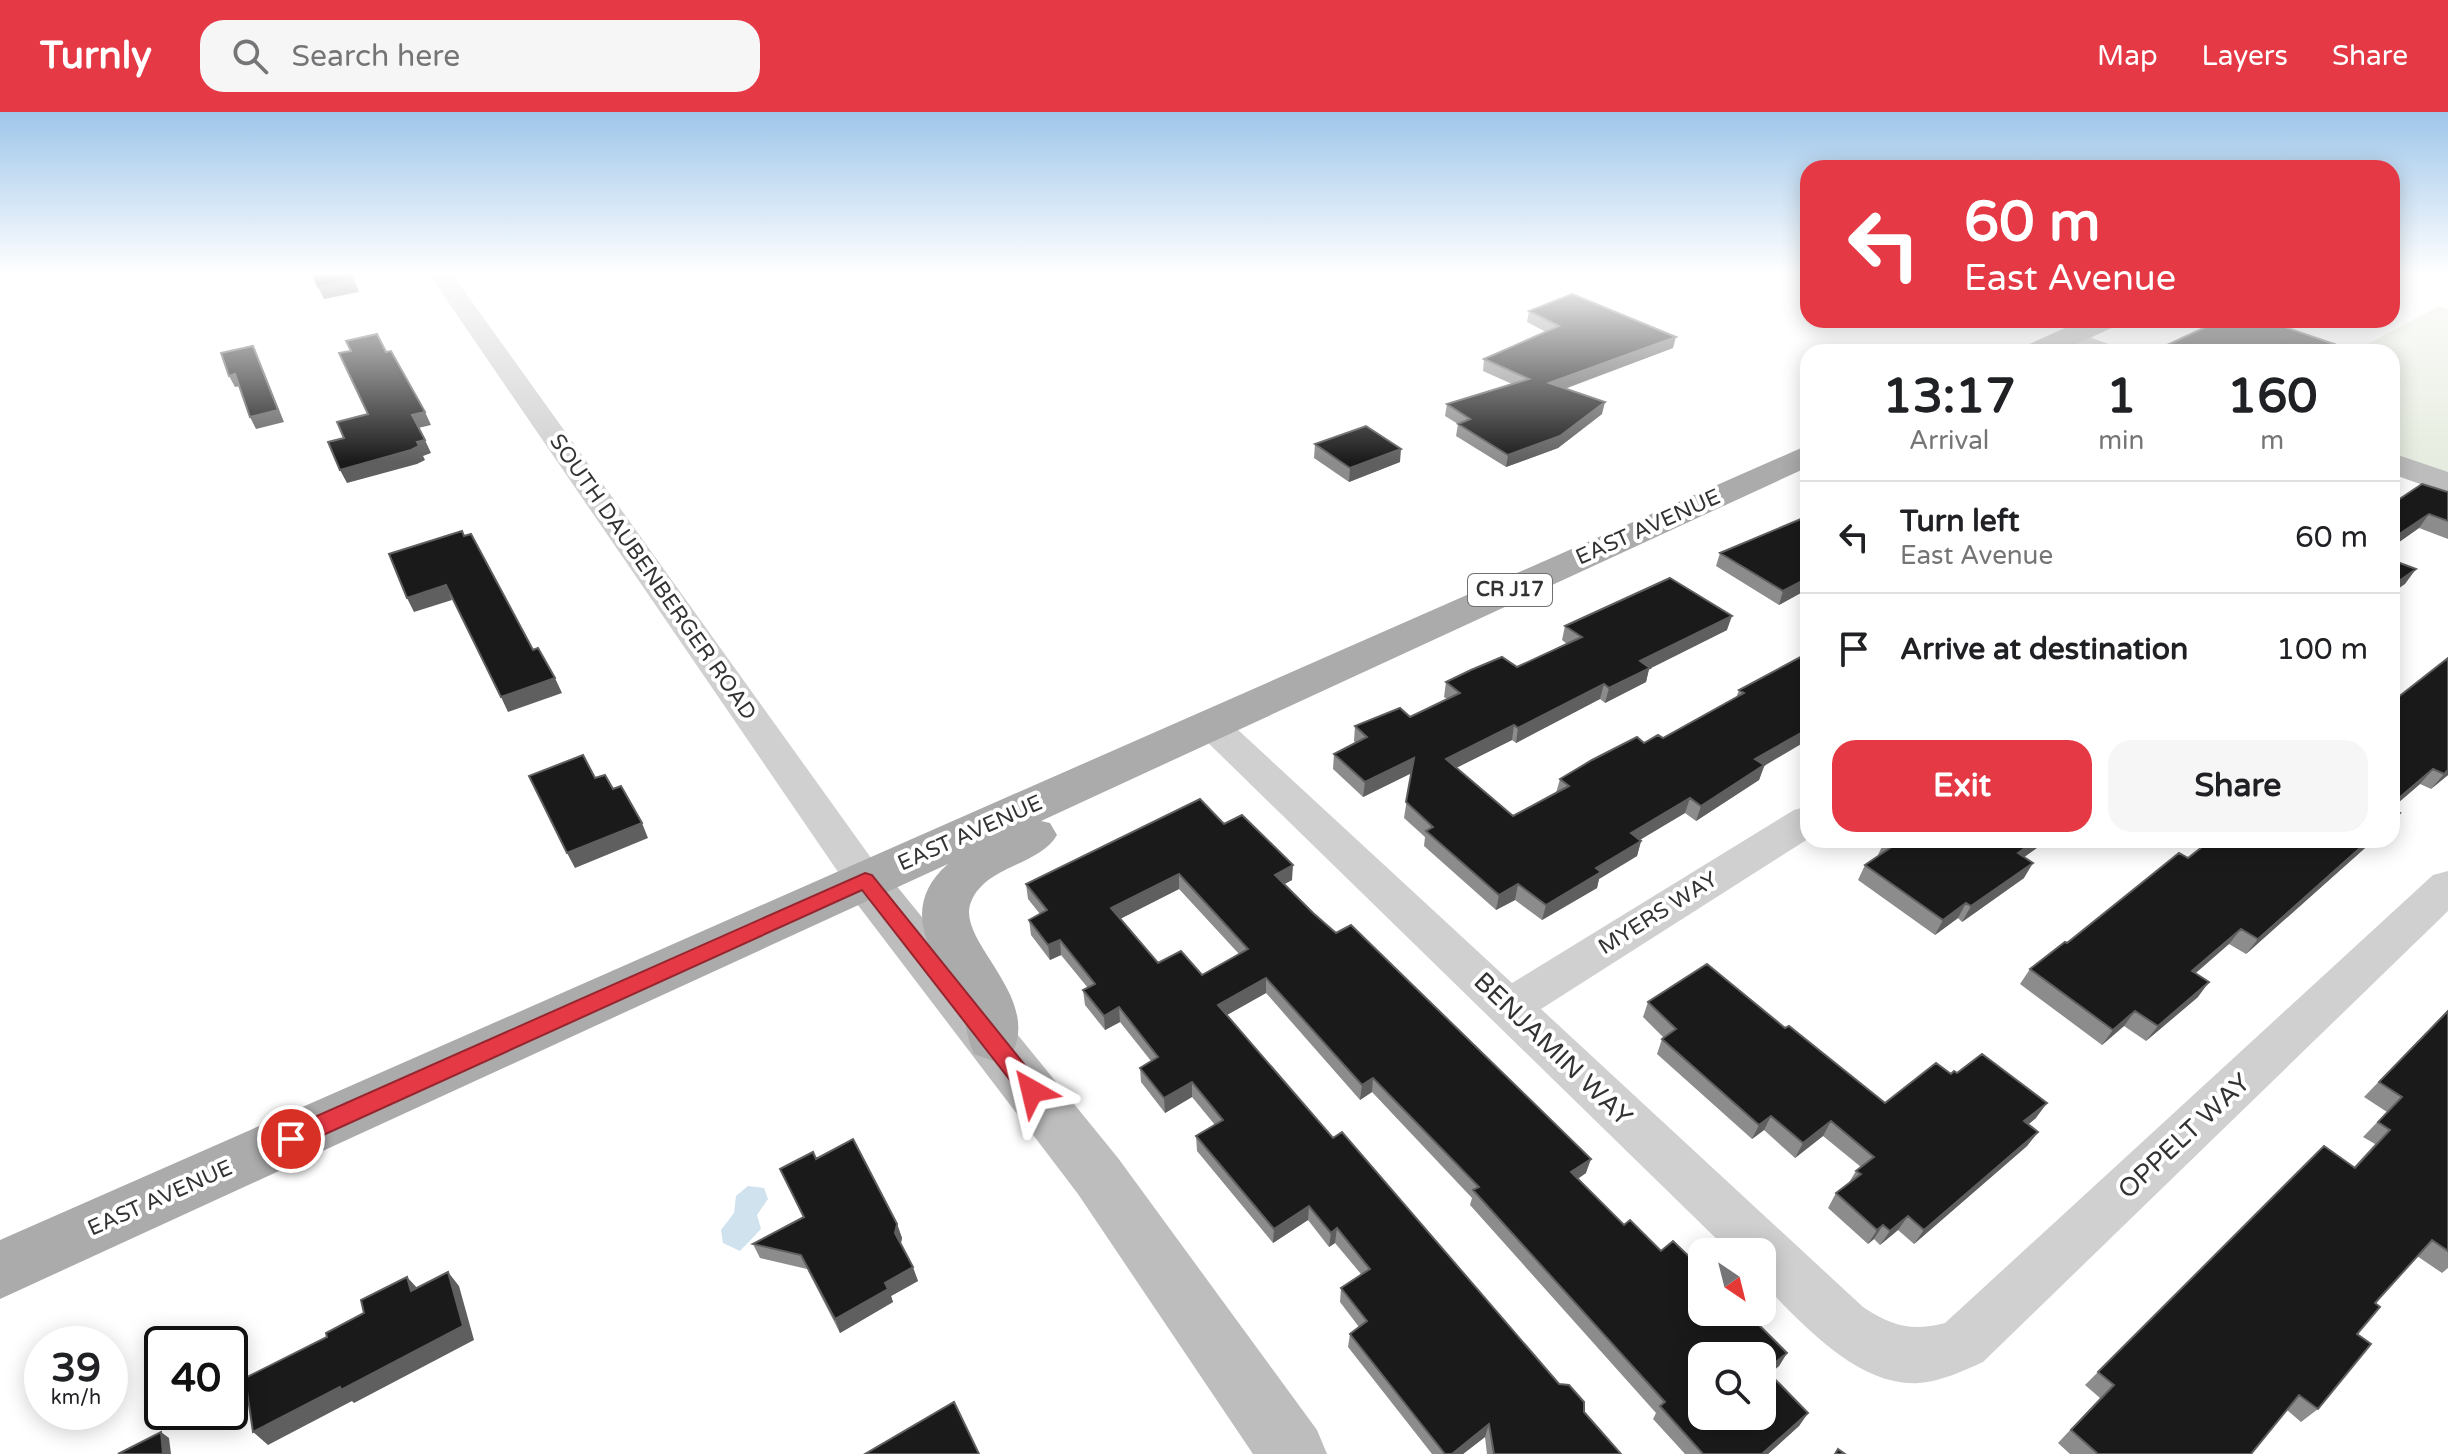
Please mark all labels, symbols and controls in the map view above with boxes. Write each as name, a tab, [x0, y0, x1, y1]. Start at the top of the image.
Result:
search box	[200, 20, 760, 92]
text: Turnly	[40, 33, 152, 79]
icon: search	[228, 34, 272, 78]
text: Search here	[292, 38, 460, 75]
text: Map	[2097, 39, 2158, 73]
text: Layers	[2202, 39, 2288, 73]
text: Share	[2332, 39, 2408, 73]
text: 60 m	[1964, 189, 2100, 256]
icon: left	[1832, 192, 1936, 296]
text: East Avenue	[1964, 257, 2176, 300]
text: 13:17	[1883, 368, 2016, 426]
text: 1	[2106, 368, 2136, 426]
text: 160	[2227, 368, 2317, 426]
text: Arrival	[1909, 425, 1989, 456]
text: min	[2098, 425, 2144, 456]
text: m	[2260, 425, 2284, 456]
street label: SOUTH DAUBENBERGER ROAD	[544, 429, 762, 725]
street label: EAST AVENUE	[1572, 484, 1724, 570]
text: Turn left	[1900, 503, 2019, 540]
icon: left	[1832, 515, 1876, 559]
text: 60 m	[2295, 519, 2368, 556]
text: East Avenue	[1900, 540, 2053, 571]
road number: CR J17	[1468, 574, 1552, 606]
icon: arrive	[1832, 627, 1876, 671]
text: Arrive at destination	[1900, 631, 2188, 668]
text: 100 m	[2276, 631, 2368, 668]
button: Exit	[1832, 740, 2092, 832]
button: Share	[2108, 740, 2368, 832]
street label: EAST AVENUE	[894, 790, 1046, 876]
street label: MYERS WAY	[1594, 866, 1722, 960]
street label: BENJAMIN WAY	[1467, 966, 1639, 1132]
position arrow	[990, 1049, 1074, 1133]
street label: OPPELT WAY	[2112, 1067, 2256, 1205]
pin	[257, 1105, 325, 1173]
icon: arrive	[269, 1117, 313, 1161]
street label: EAST AVENUE	[84, 1155, 236, 1241]
north arrow	[1688, 1238, 1776, 1326]
map controls	[1688, 1238, 1776, 1430]
speed limit sign: 40	[144, 1326, 248, 1430]
button: search	[1688, 1342, 1776, 1430]
text: 39	[51, 1344, 101, 1392]
text: km/h	[51, 1386, 101, 1410]

